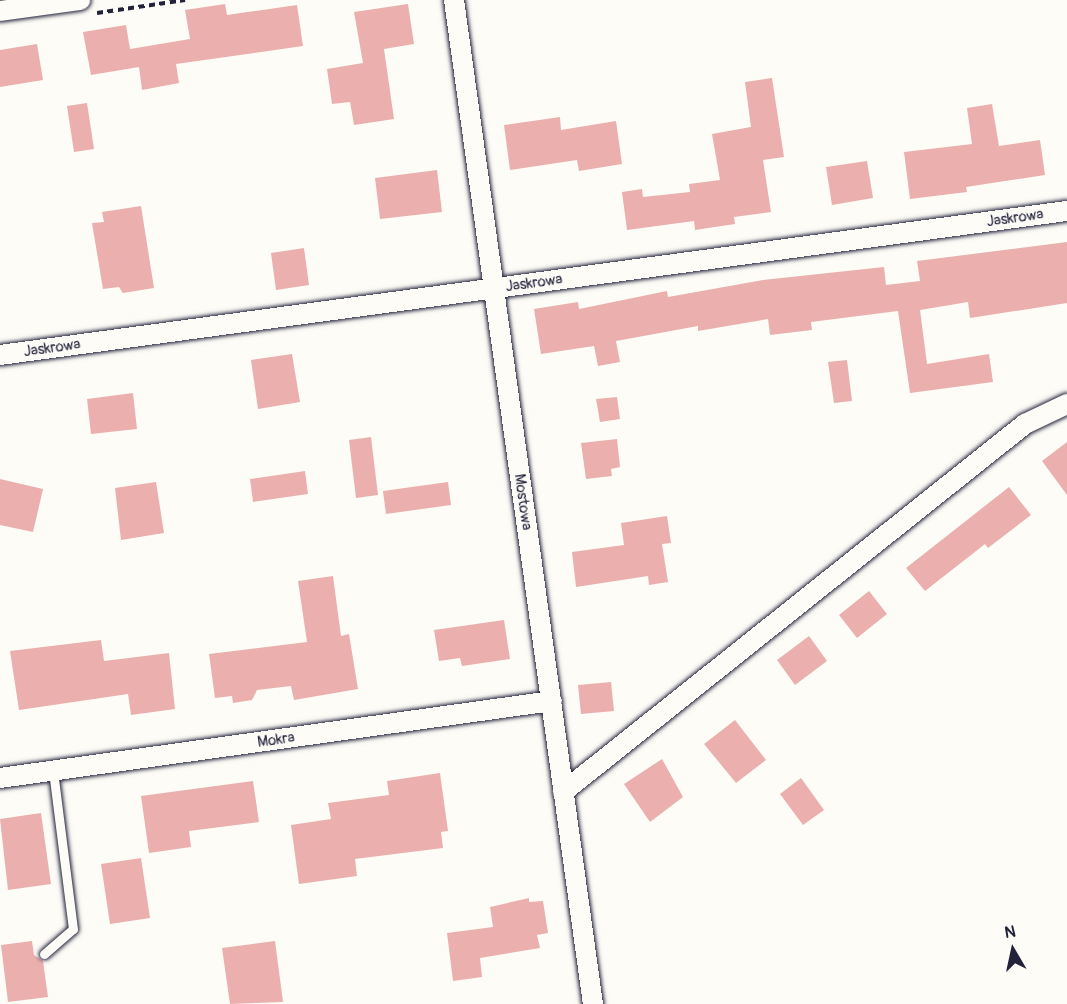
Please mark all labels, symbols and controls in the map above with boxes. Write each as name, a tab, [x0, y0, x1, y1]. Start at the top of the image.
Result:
street label: Jaskrowa	[985, 205, 1045, 231]
street label: Jaskrowa	[504, 270, 564, 296]
street label: Jaskrowa	[22, 335, 82, 361]
street label: Mostowa	[510, 473, 536, 531]
street label: Mokra	[256, 728, 296, 752]
north arrow	[983, 920, 1043, 980]
text: N	[1003, 921, 1017, 943]

